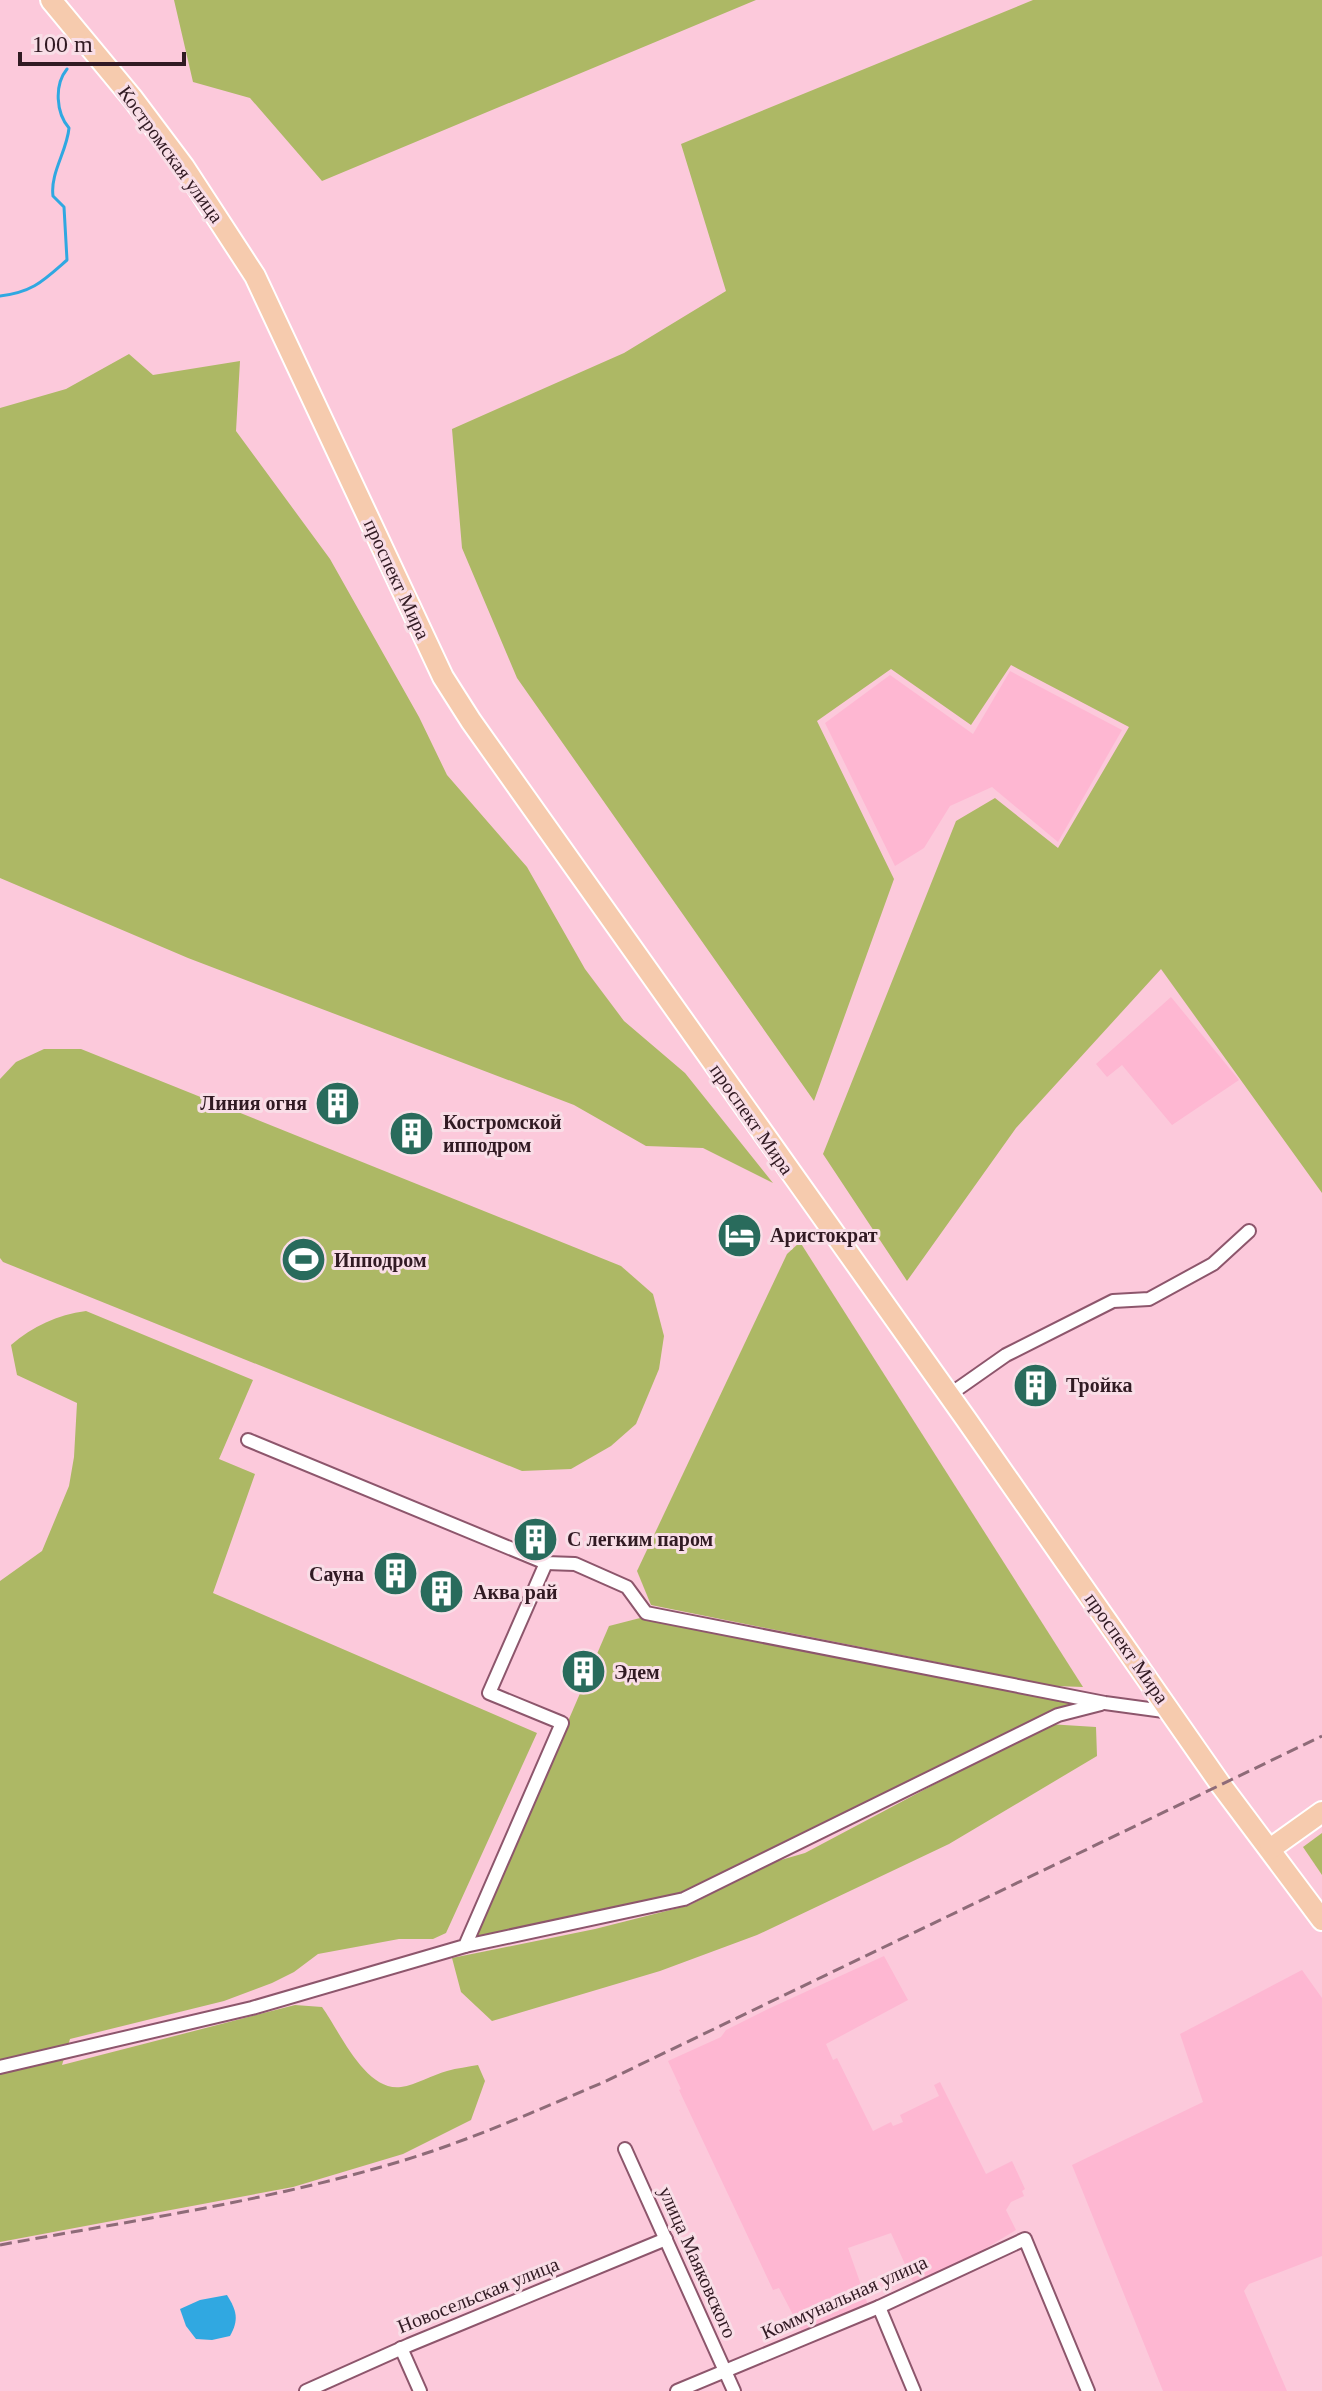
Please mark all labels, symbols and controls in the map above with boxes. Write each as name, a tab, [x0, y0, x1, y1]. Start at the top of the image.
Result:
scale bar	[20, 16, 184, 66]
text: 100 m	[32, 31, 93, 57]
street label: Костромская улица	[113, 81, 228, 227]
street label: проспект Мира	[359, 515, 435, 643]
street label: проспект Мира	[705, 1059, 798, 1179]
building icon: Линия огня	[314, 1079, 362, 1127]
place label: Линия огня	[200, 1092, 307, 1114]
building icon: Костромской ипподром	[388, 1109, 436, 1157]
place label: Костромской ипподром	[443, 1111, 561, 1157]
hotel icon: Аристократ	[715, 1211, 763, 1259]
place label: Аристократ	[770, 1224, 878, 1247]
sports icon: Ипподром	[279, 1236, 327, 1284]
place label: Ипподром	[334, 1249, 427, 1272]
building icon: Тройка	[1011, 1361, 1059, 1409]
place label: Тройка	[1066, 1374, 1132, 1397]
building icon: С легким паром	[512, 1515, 560, 1563]
place label: С легким паром	[567, 1528, 713, 1551]
building icon: Сауна	[371, 1550, 419, 1598]
place label: Сауна	[309, 1563, 364, 1586]
building icon: Аква рай	[418, 1568, 466, 1616]
place label: Аква рай	[473, 1581, 557, 1604]
street label: проспект Мира	[1080, 1588, 1173, 1708]
building icon: Эдем	[559, 1648, 607, 1696]
place label: Эдем	[614, 1661, 660, 1683]
street label: улица Маяковского	[654, 2183, 741, 2342]
street label: Коммунальная улица	[758, 2250, 931, 2344]
street label: Новосельская улица	[394, 2253, 562, 2338]

